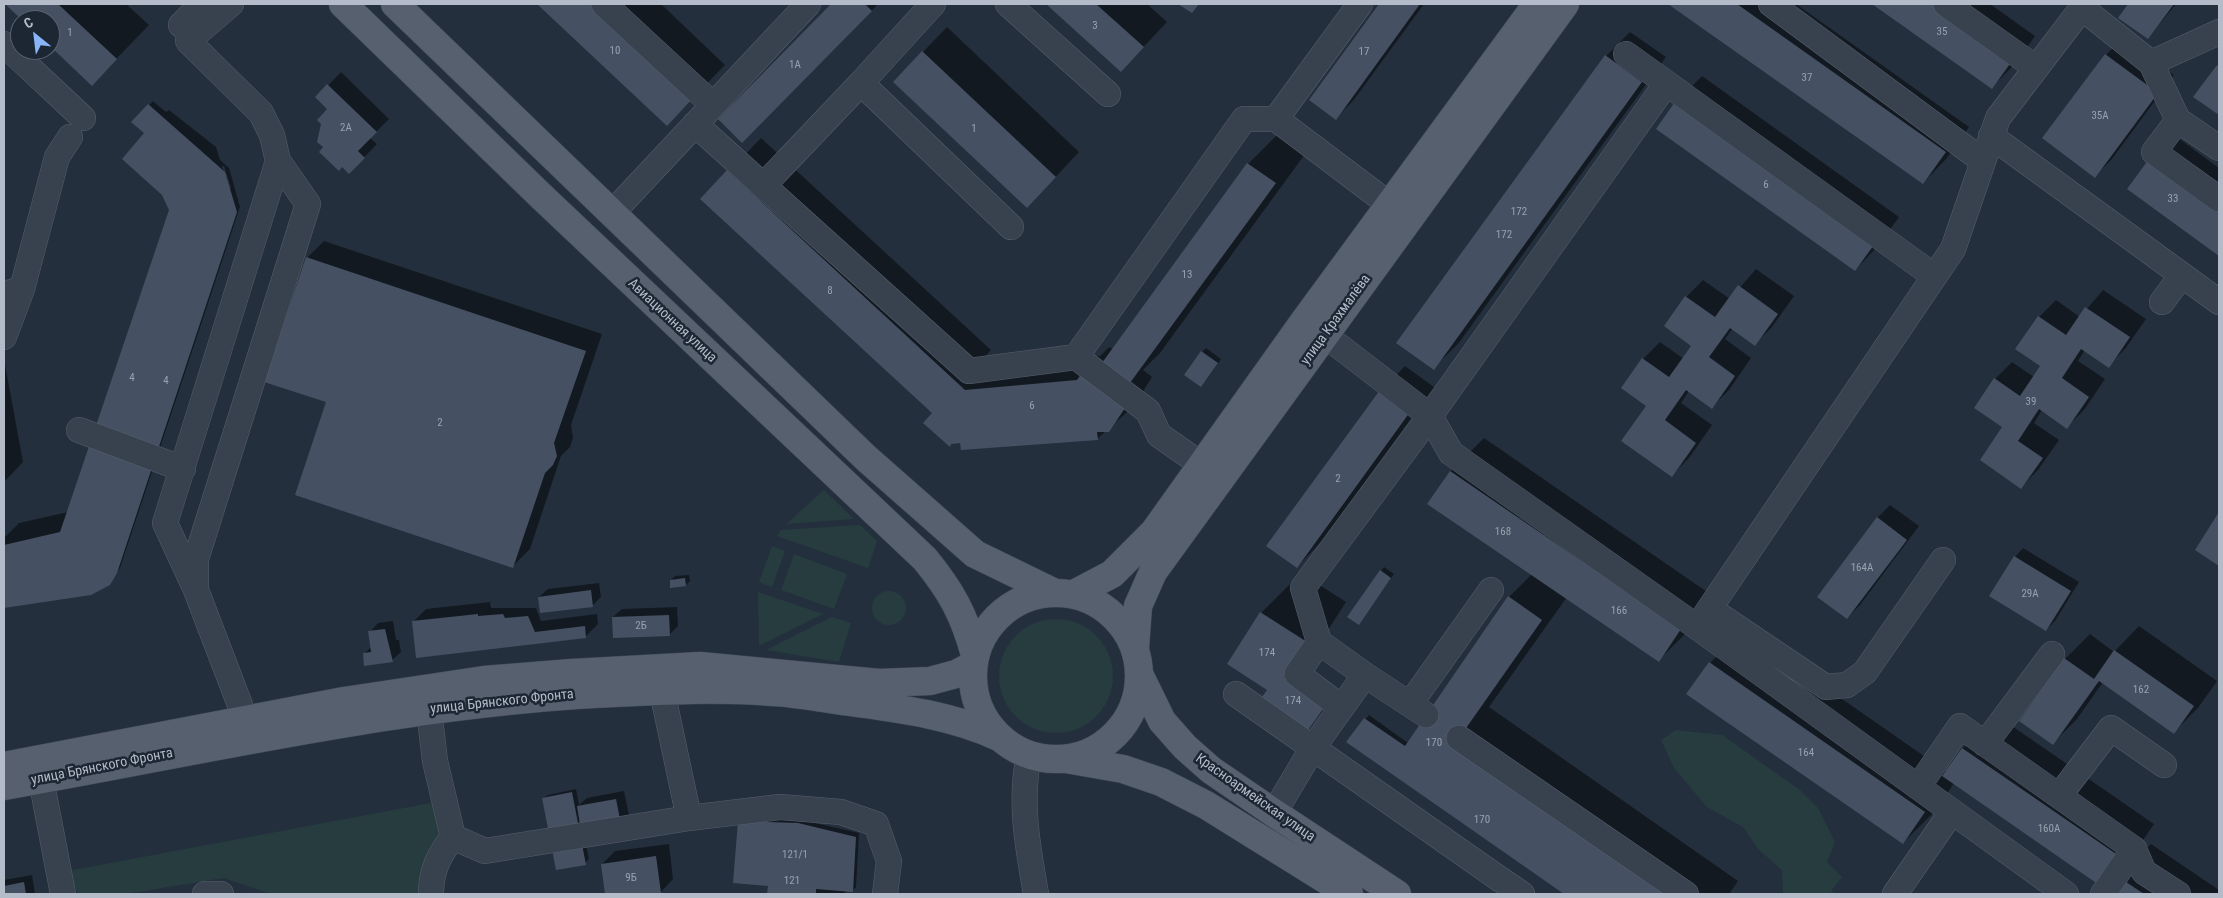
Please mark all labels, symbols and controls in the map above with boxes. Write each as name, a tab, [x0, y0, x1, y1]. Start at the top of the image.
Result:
north arrow	[10, 10, 60, 60]
text: С	[21, 14, 36, 32]
house number: 3	[1092, 19, 1098, 33]
house number: 35	[1937, 25, 1947, 39]
house number: 1	[67, 26, 73, 40]
house number: 10	[610, 44, 620, 58]
house number: 17	[1359, 45, 1369, 59]
house number: 1А	[789, 58, 801, 72]
house number: 37	[1802, 71, 1812, 85]
house number: 35А	[2091, 109, 2109, 123]
house number: 2А	[340, 121, 352, 135]
house number: 1	[971, 122, 977, 136]
house number: 6	[1763, 178, 1769, 192]
house number: 33	[2168, 192, 2178, 206]
house number: 172	[1511, 205, 1527, 219]
house number: 172	[1496, 228, 1512, 242]
house number: 13	[1182, 268, 1192, 282]
street label: улица Крахмалёва	[1298, 271, 1374, 369]
street label: Авиационная улица	[624, 276, 720, 366]
house number: 8	[827, 284, 833, 298]
house number: 4	[129, 371, 135, 385]
house number: 4	[163, 374, 169, 388]
house number: 39	[2026, 395, 2036, 409]
house number: 6	[1029, 399, 1035, 413]
house number: 2	[437, 416, 443, 430]
house number: 2	[1335, 472, 1341, 486]
house number: 168	[1495, 525, 1511, 539]
house number: 164А	[1851, 561, 1873, 575]
house number: 29А	[2021, 587, 2039, 601]
house number: 166	[1611, 604, 1627, 618]
house number: 2Б	[635, 619, 647, 633]
house number: 174	[1259, 646, 1275, 660]
house number: 162	[2133, 683, 2149, 697]
street label: улица Брянского Фронта	[429, 686, 575, 718]
house number: 174	[1285, 694, 1301, 708]
house number: 170	[1426, 736, 1442, 750]
street label: улица Брянского Фронта	[30, 745, 174, 789]
house number: 164	[1798, 746, 1814, 760]
street label: Красноармейская улица	[1192, 750, 1318, 846]
house number: 170	[1474, 813, 1490, 827]
house number: 160А	[2038, 822, 2060, 836]
house number: 121/1	[782, 848, 808, 862]
house number: 9Б	[625, 871, 637, 885]
house number: 121	[784, 874, 800, 888]

